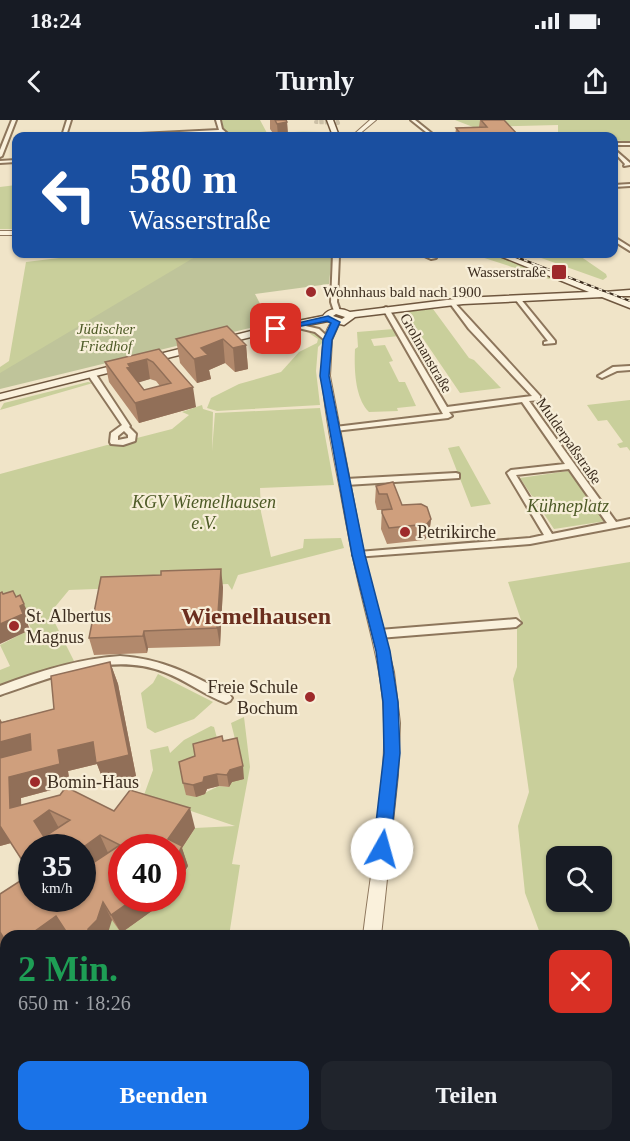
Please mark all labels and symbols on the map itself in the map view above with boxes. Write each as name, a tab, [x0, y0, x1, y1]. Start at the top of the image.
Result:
marker: Wasserstraße	[550, 263, 568, 281]
place label: Wasserstraße	[467, 264, 546, 280]
place label: Wohnhaus bald nach 1900	[323, 284, 481, 300]
marker: Wohnhaus bald nach 1900	[304, 285, 318, 299]
pin	[250, 303, 301, 354]
street label: Grolmanstraße	[397, 310, 455, 396]
park label: Jüdischer Friedhof	[77, 321, 135, 354]
street label: Mulderpaßstraße	[533, 395, 605, 487]
park label: KGV Wiemelhausen e.V.	[131, 492, 276, 533]
park label: Kühneplatz	[526, 496, 609, 516]
place label: Petrikirche	[417, 522, 496, 542]
marker: Petrikirche	[398, 525, 412, 539]
district label: Wiemelhausen	[181, 603, 331, 629]
place label: St. Albertus Magnus	[26, 606, 111, 647]
marker: St. Albertus Magnus	[7, 619, 21, 633]
place label: Freie Schule Bochum	[208, 677, 298, 718]
marker: Freie Schule Bochum	[303, 690, 317, 704]
place label: Bomin-Haus	[47, 772, 139, 792]
marker: Bomin-Haus	[28, 775, 42, 789]
position arrow	[350, 817, 414, 881]
speed limit sign: 40	[108, 834, 186, 912]

